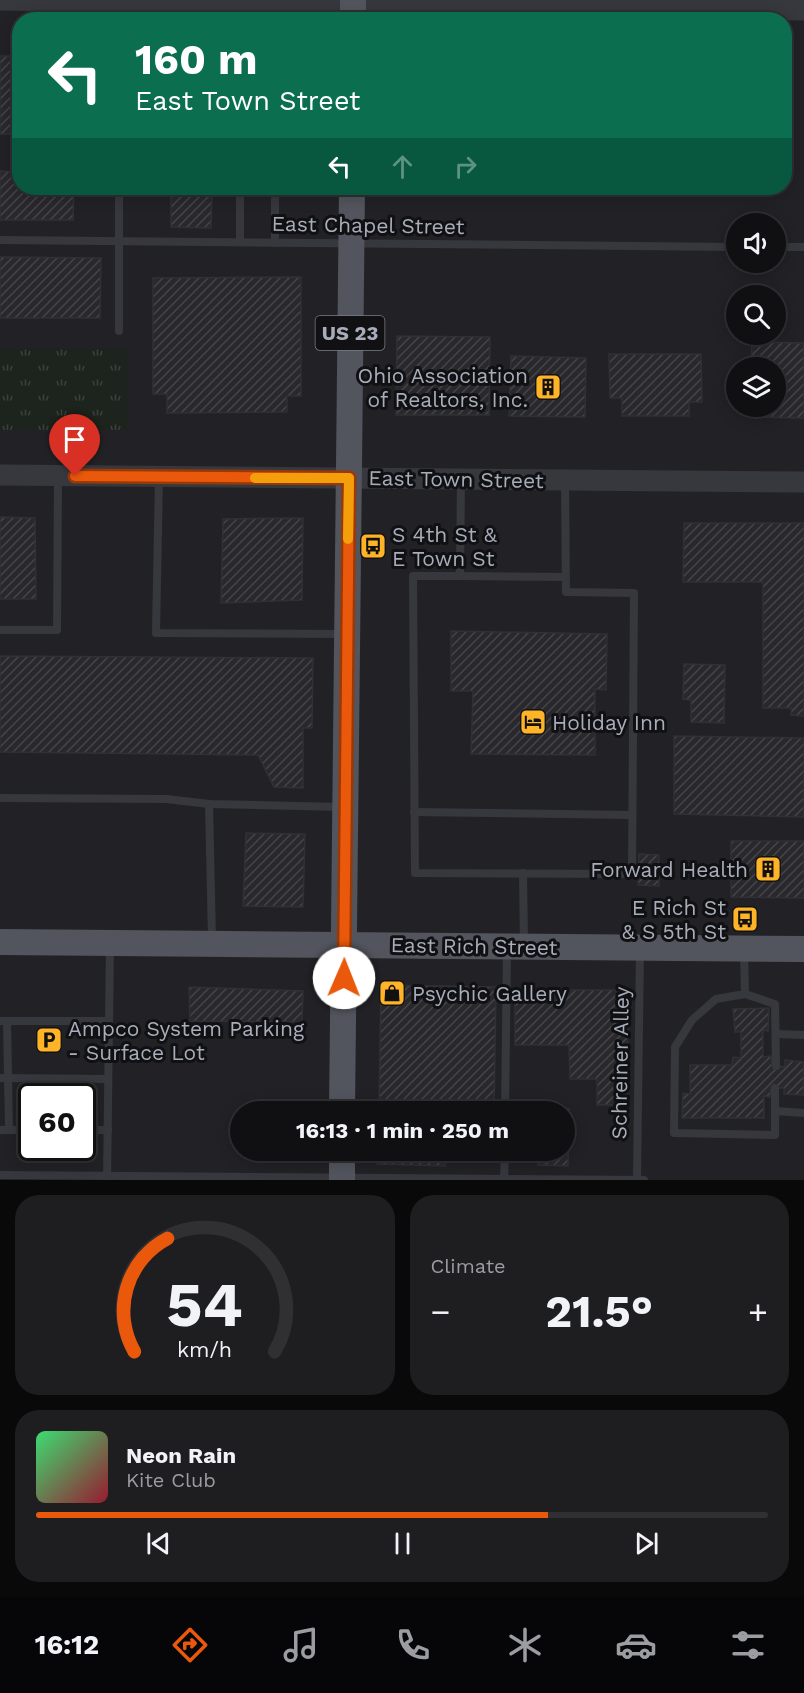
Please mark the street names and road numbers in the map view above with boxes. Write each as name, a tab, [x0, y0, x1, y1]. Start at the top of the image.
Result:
street label: East Chapel Street	[271, 211, 465, 239]
road number: US 23	[316, 316, 385, 350]
street label: East Town Street	[368, 465, 544, 493]
street label: East Rich Street	[390, 932, 558, 960]
street label: Schreiner Alley	[606, 986, 634, 1140]

